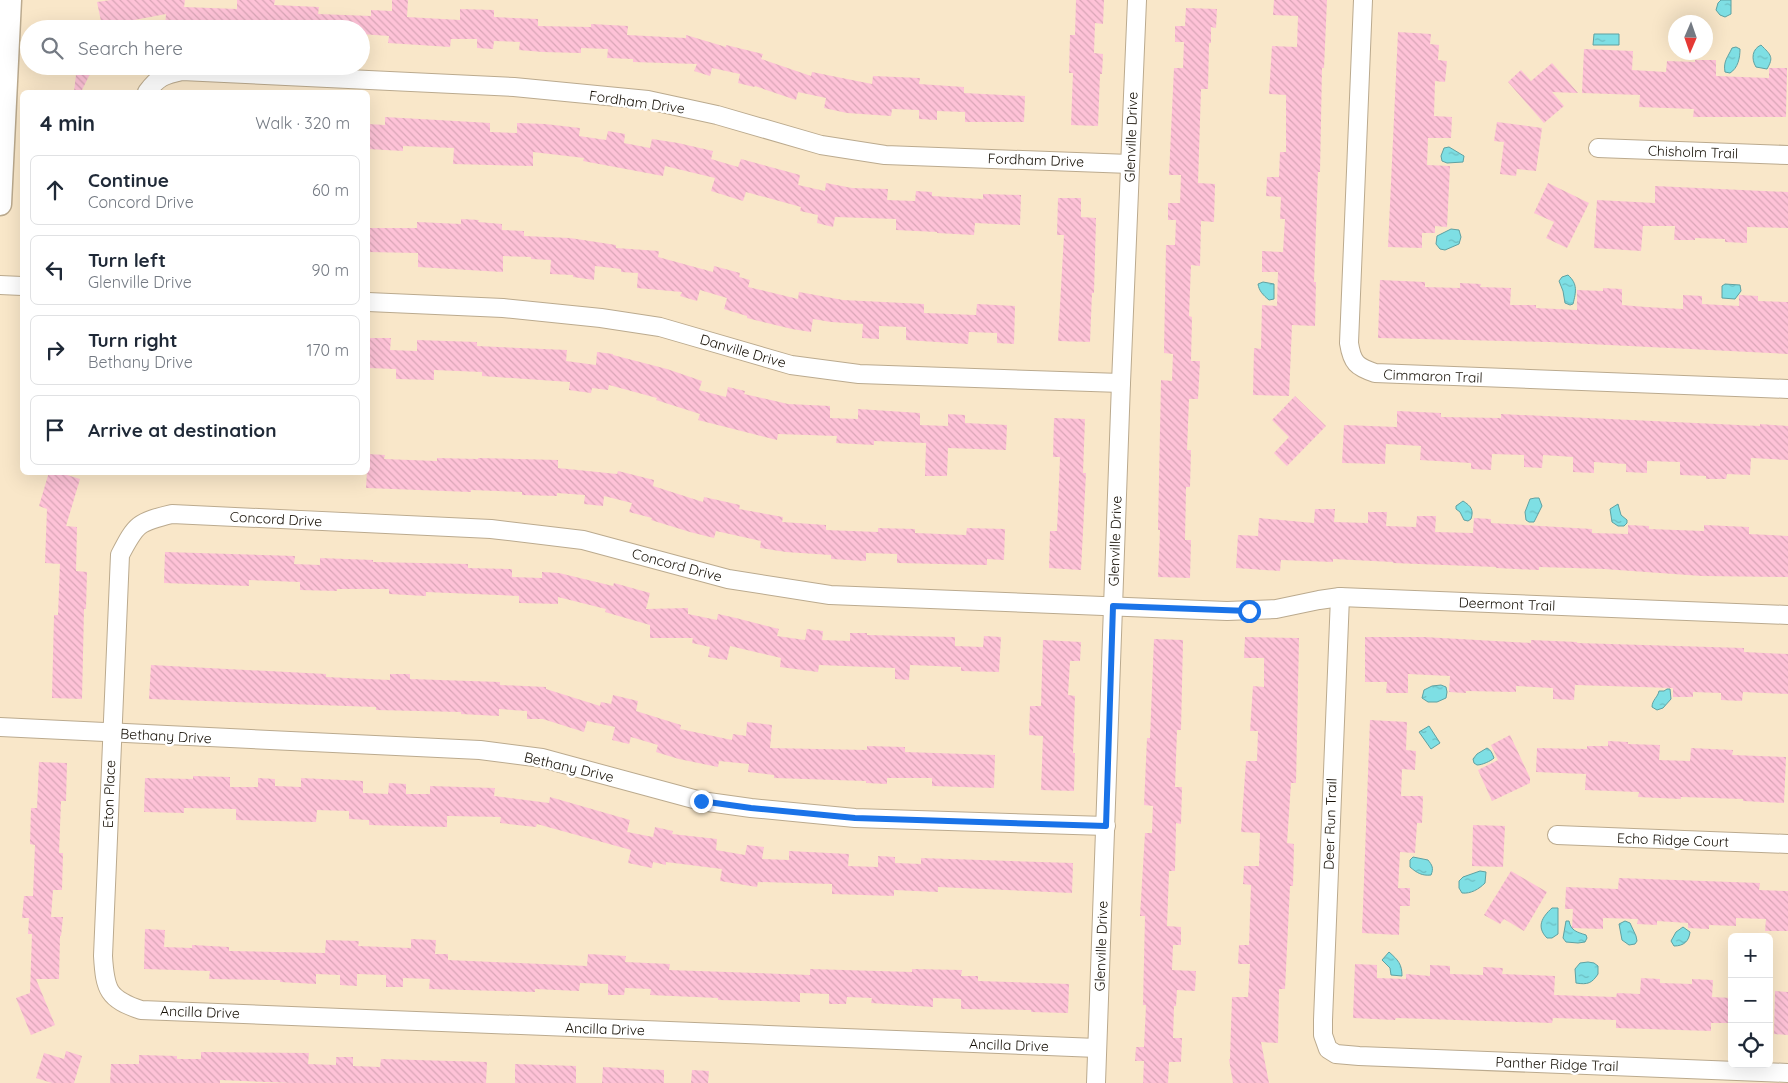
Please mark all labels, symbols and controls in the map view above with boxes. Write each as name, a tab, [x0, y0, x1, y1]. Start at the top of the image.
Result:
north arrow	[1668, 15, 1713, 60]
search box	[20, 20, 370, 75]
icon: search	[38, 34, 66, 62]
text: Search here	[78, 36, 183, 60]
street label: Fordham Drive	[588, 86, 686, 118]
street label: Glenville Drive	[1120, 91, 1142, 183]
text: 4 min	[40, 110, 95, 136]
text: Walk · 320 m	[255, 113, 350, 133]
street label: Chisholm Trail	[1648, 141, 1738, 163]
street label: Fordham Drive	[987, 149, 1085, 171]
text: Continue	[88, 168, 169, 192]
icon: ahead	[41, 176, 69, 204]
text: 60 m	[312, 180, 349, 200]
text: Concord Drive	[88, 192, 194, 212]
text: Turn left	[88, 248, 166, 272]
icon: left	[41, 256, 69, 284]
text: 90 m	[312, 260, 349, 280]
text: Glenville Drive	[88, 272, 192, 292]
text: Turn right	[88, 328, 177, 352]
street label: Danville Drive	[698, 330, 788, 372]
icon: right	[41, 336, 69, 364]
text: 170 m	[306, 340, 349, 360]
text: Bethany Drive	[88, 352, 193, 372]
street label: Cimmaron Trail	[1383, 365, 1483, 387]
icon: arrive	[41, 416, 69, 444]
text: Arrive at destination	[88, 418, 277, 442]
street label: Glenville Drive	[1104, 495, 1126, 587]
street label: Concord Drive	[229, 508, 323, 530]
street label: Concord Drive	[630, 544, 724, 586]
street label: Deermont Trail	[1458, 593, 1556, 615]
route start	[1238, 600, 1261, 623]
street label: Bethany Drive	[120, 725, 212, 747]
street label: Bethany Drive	[522, 748, 616, 786]
street label: Eton Place	[99, 760, 119, 828]
street label: Deer Run Trail	[1319, 778, 1341, 870]
route end	[690, 790, 713, 813]
street label: Echo Ridge Court	[1617, 829, 1730, 851]
street label: Glenville Drive	[1090, 900, 1112, 992]
map controls	[1728, 933, 1773, 1068]
button: +	[1728, 933, 1773, 978]
button: −	[1728, 978, 1773, 1023]
street label: Ancilla Drive	[160, 1002, 240, 1022]
street label: Ancilla Drive	[565, 1019, 645, 1039]
button: locate	[1728, 1023, 1773, 1068]
street label: Ancilla Drive	[969, 1035, 1049, 1055]
street label: Panther Ridge Trail	[1495, 1053, 1619, 1075]

